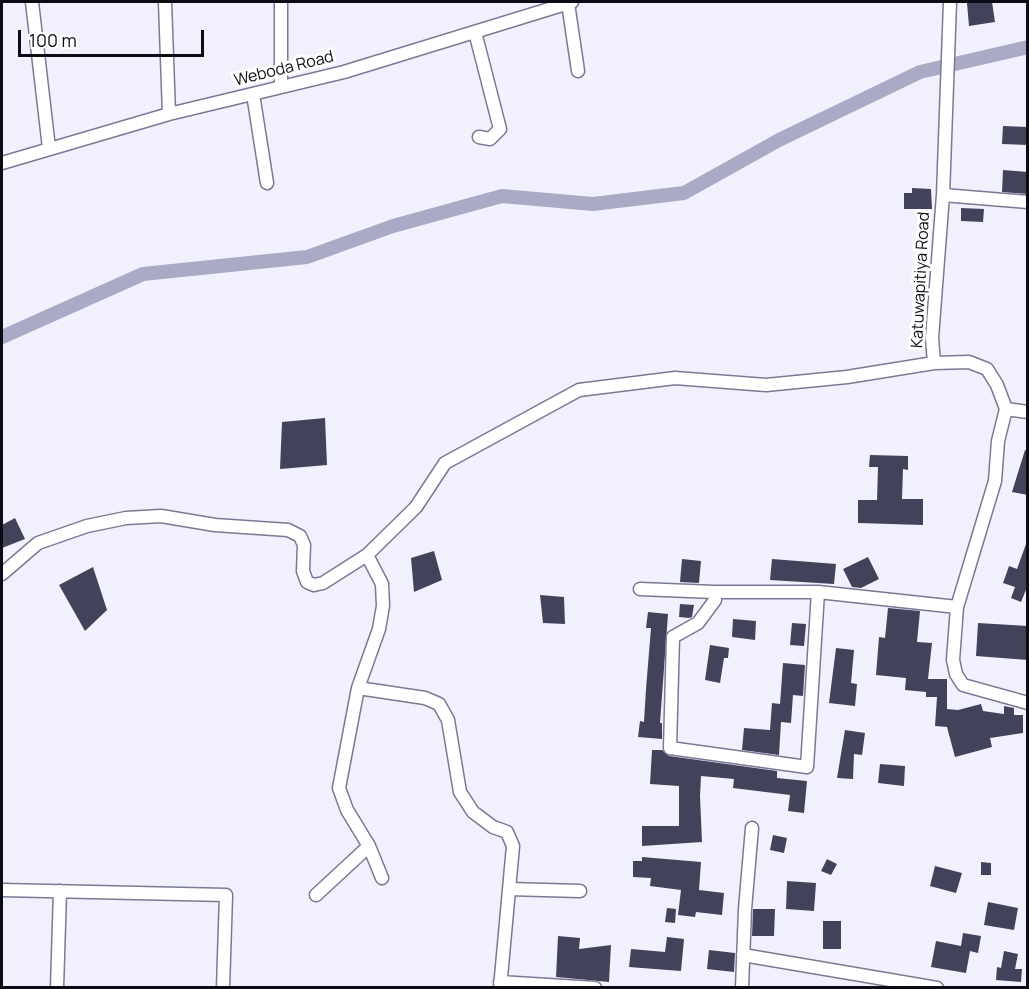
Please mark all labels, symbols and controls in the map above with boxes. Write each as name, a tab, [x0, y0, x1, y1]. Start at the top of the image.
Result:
scale bar	[21, 18, 207, 56]
text: 100 m	[29, 28, 77, 52]
street label: Weboda Road	[232, 47, 336, 91]
street label: Katuwapitiya Road	[908, 211, 934, 349]

